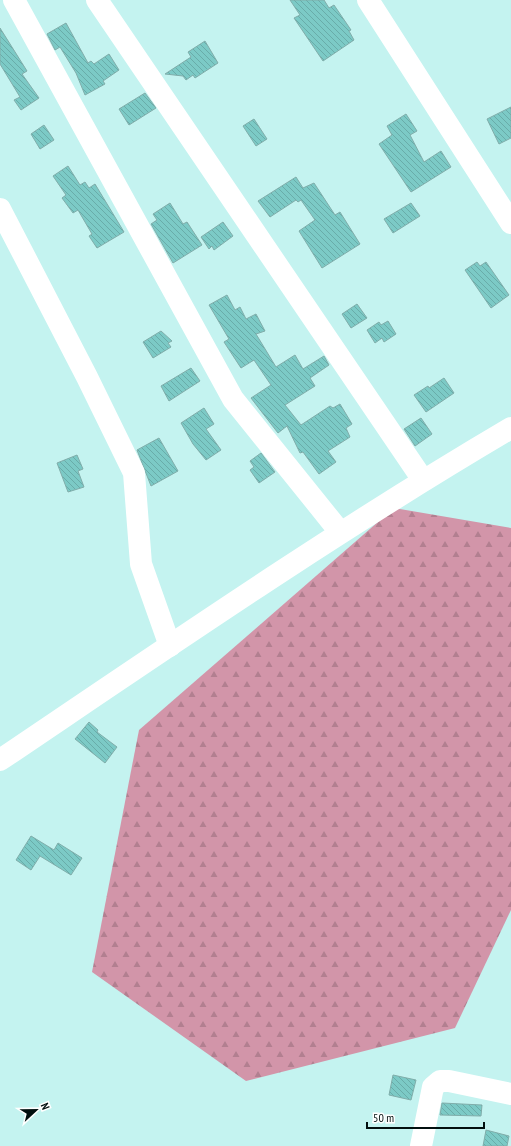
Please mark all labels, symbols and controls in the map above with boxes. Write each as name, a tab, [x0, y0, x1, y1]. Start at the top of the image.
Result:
north arrow	[16, 1090, 56, 1130]
text: N	[38, 1101, 53, 1112]
scale bar	[367, 1104, 484, 1130]
text: 50 m	[373, 1110, 394, 1125]

